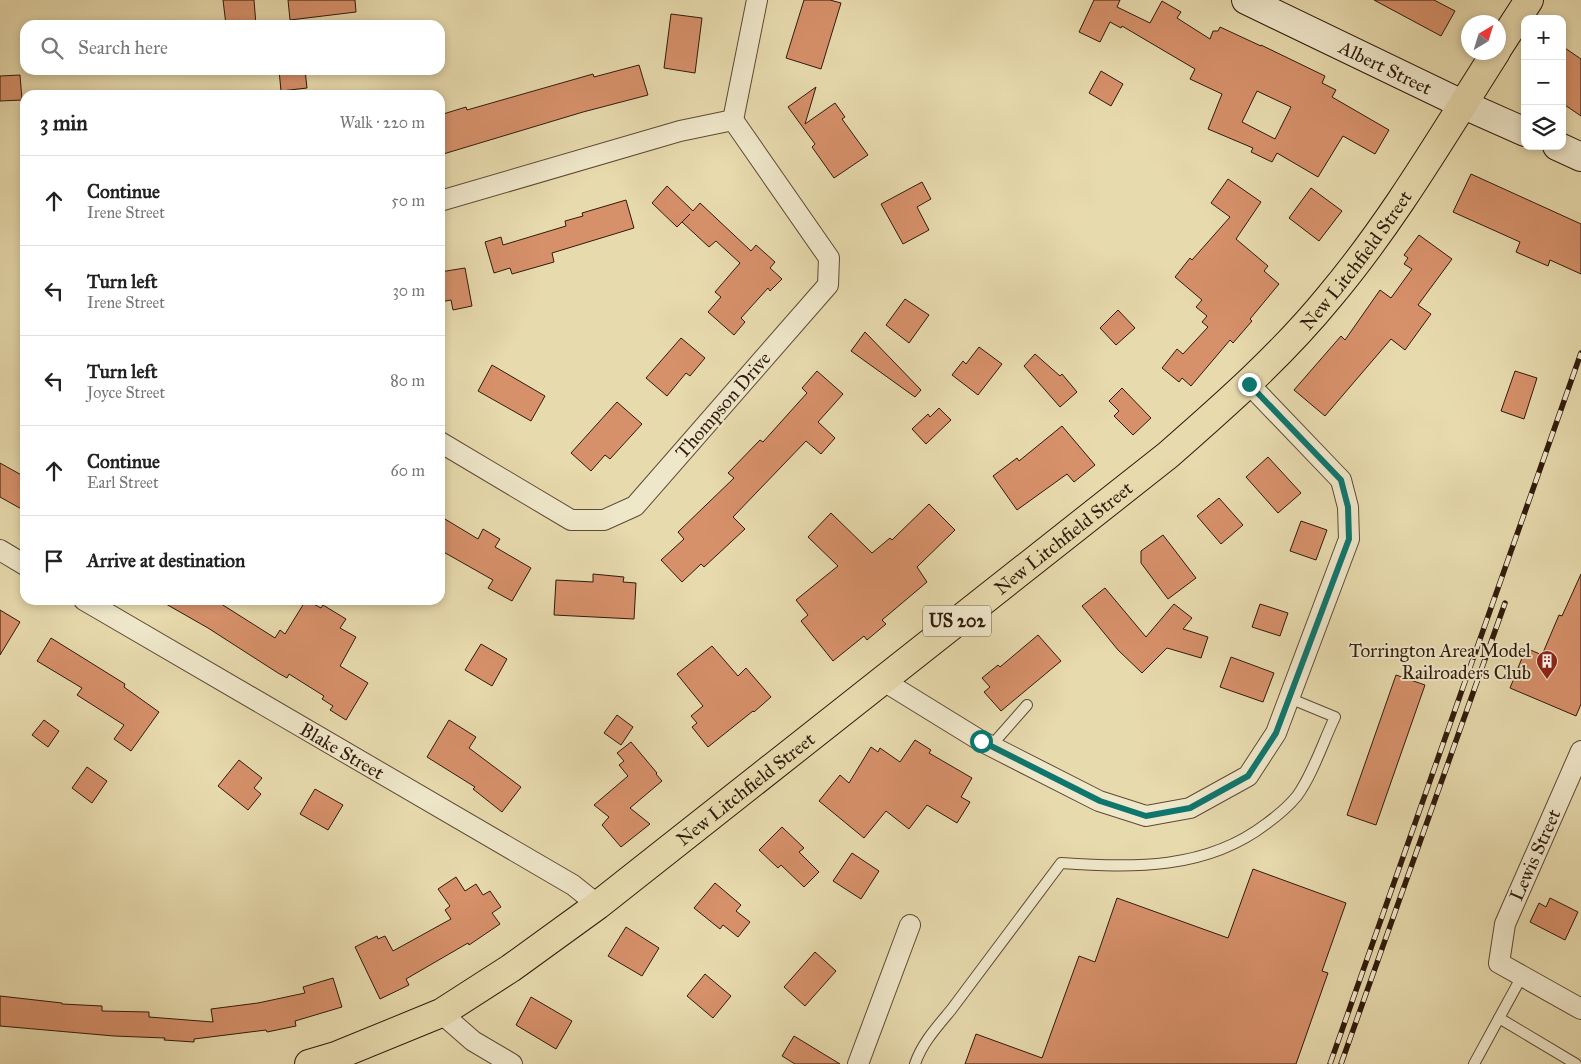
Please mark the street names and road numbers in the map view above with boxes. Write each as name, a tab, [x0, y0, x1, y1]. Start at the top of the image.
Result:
street label: Albert Street	[1335, 35, 1436, 99]
street label: New Litchfield Street	[1295, 186, 1416, 334]
street label: Thompson Drive	[670, 347, 776, 463]
street label: New Litchfield Street	[990, 476, 1137, 599]
road number: US 202	[923, 606, 991, 636]
street label: Blake Street	[296, 717, 389, 784]
street label: New Litchfield Street	[672, 727, 819, 850]
street label: Lewis Street	[1505, 805, 1566, 904]

